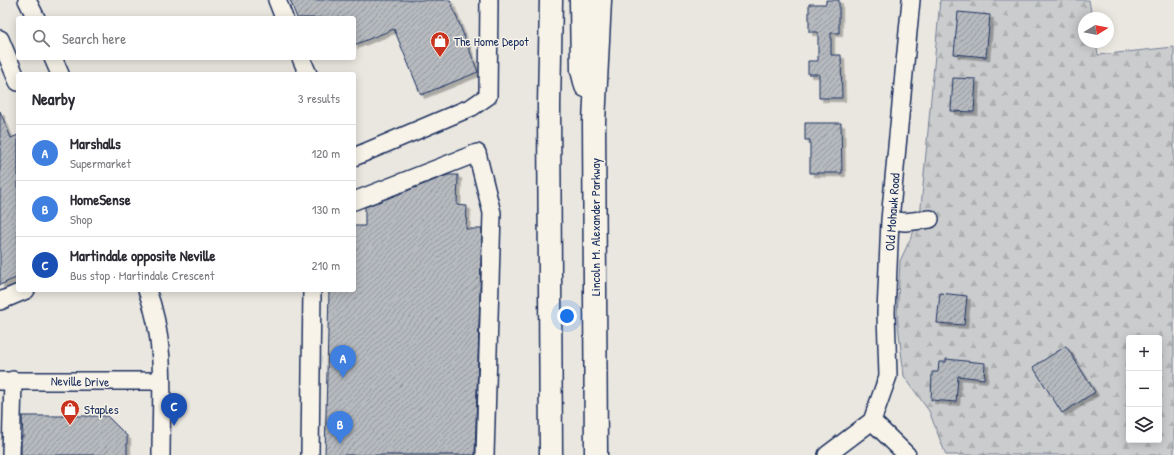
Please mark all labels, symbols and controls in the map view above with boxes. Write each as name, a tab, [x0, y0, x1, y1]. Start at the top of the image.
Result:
north arrow	[1078, 12, 1114, 48]
search box	[16, 16, 356, 60]
icon: search	[30, 27, 52, 49]
text: Search here	[62, 28, 126, 49]
shop icon: The Home Depot	[429, 30, 451, 58]
place label: The Home Depot	[454, 32, 529, 50]
text: Nearby	[32, 87, 75, 110]
text: 3 results	[298, 89, 340, 107]
text: Marshalls	[70, 133, 121, 154]
text: A	[42, 144, 48, 162]
text: 120 m	[312, 144, 340, 162]
text: Supermarket	[70, 154, 131, 172]
street label: Lincoln M. Alexander Parkway	[586, 157, 604, 296]
street label: Old Mohawk Road	[880, 172, 904, 252]
text: HomeSense	[70, 189, 131, 210]
text: B	[42, 200, 48, 218]
text: 130 m	[312, 200, 340, 218]
text: Shop	[70, 210, 92, 228]
text: Martindale opposite Neville	[70, 245, 215, 266]
text: C	[41, 256, 49, 274]
text: 210 m	[312, 256, 340, 274]
text: Bus stop · Martindale Crescent	[70, 266, 214, 284]
your location	[557, 306, 577, 326]
map controls	[1126, 335, 1162, 443]
button: +	[1126, 335, 1162, 371]
pin: A	[330, 345, 356, 378]
street label: Neville Drive	[51, 371, 109, 391]
button: −	[1126, 371, 1162, 407]
pin: C	[161, 393, 187, 426]
shop icon: Staples	[59, 398, 81, 426]
place label: Staples	[84, 400, 119, 418]
button: layers	[1126, 407, 1162, 443]
pin: B	[327, 411, 353, 444]

